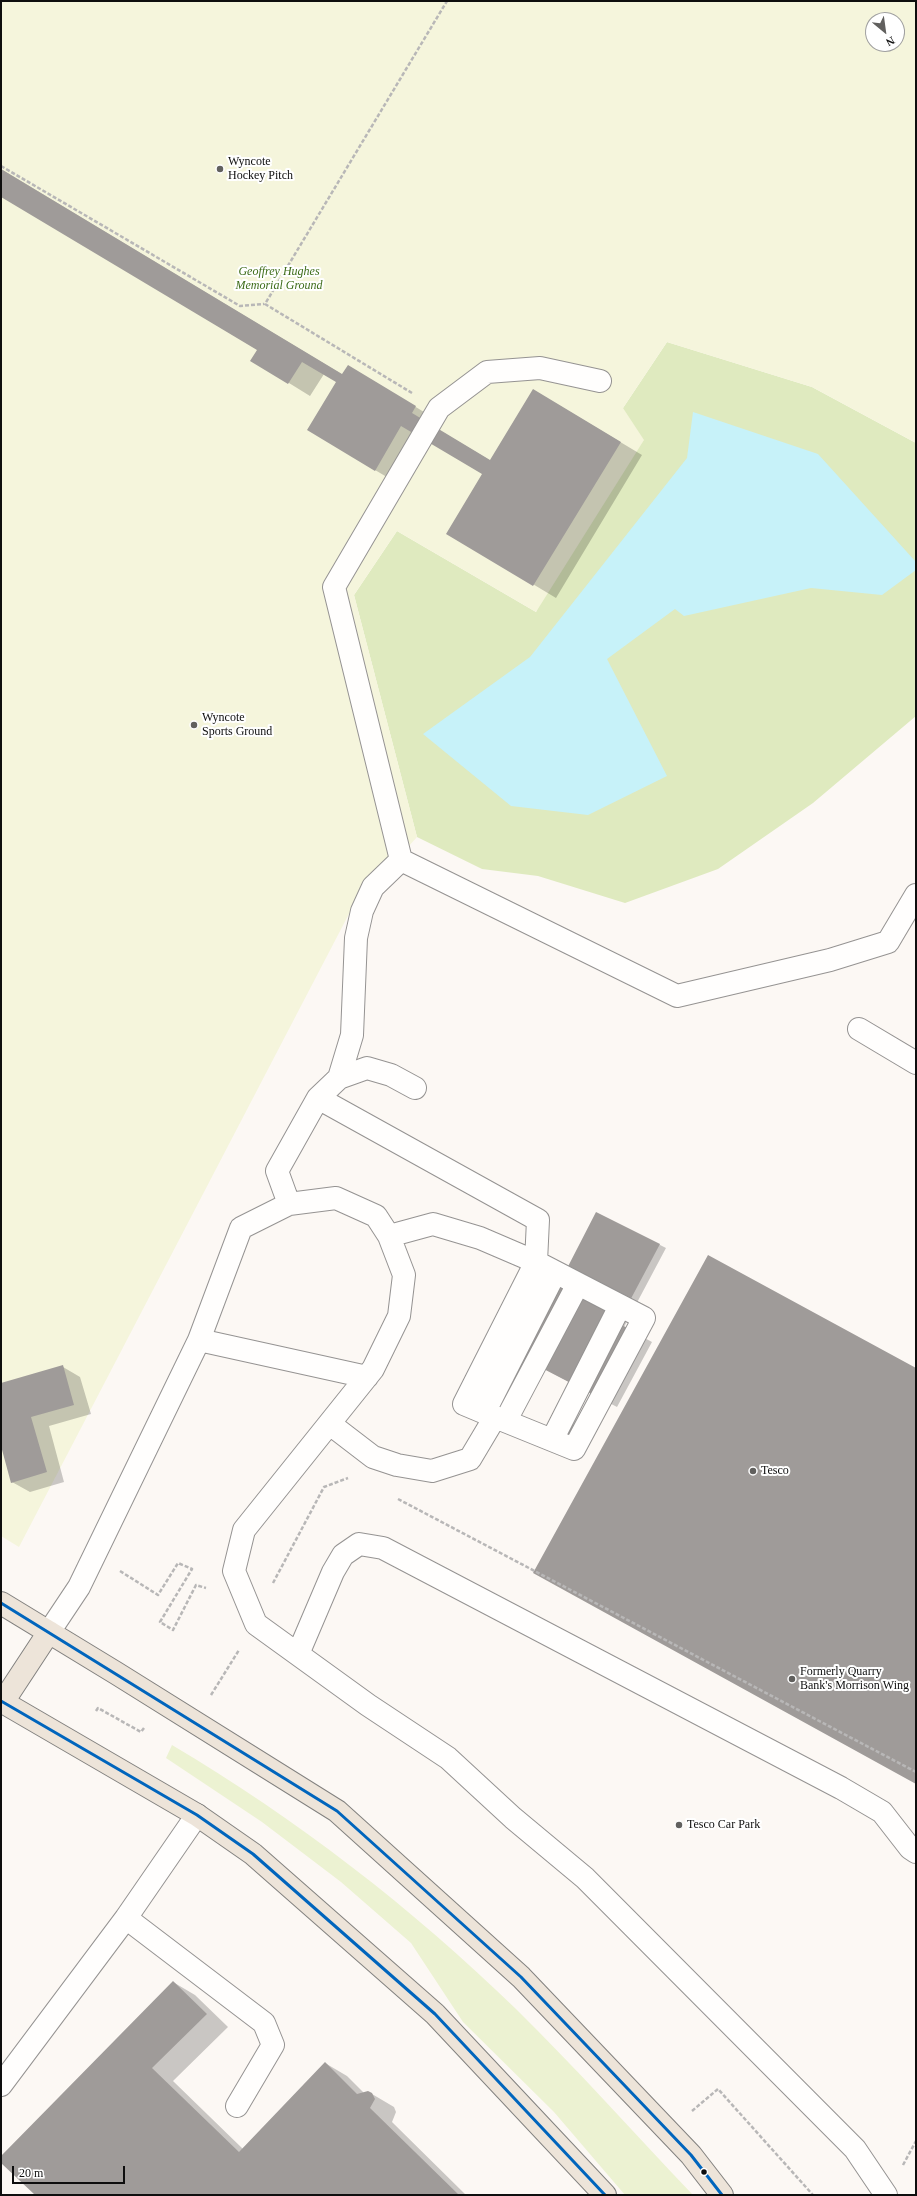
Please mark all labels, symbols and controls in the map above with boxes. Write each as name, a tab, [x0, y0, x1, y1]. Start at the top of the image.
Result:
north arrow	[865, 12, 905, 52]
text: N	[884, 34, 897, 49]
place label: Wyncote Hockey Pitch	[228, 155, 293, 183]
marker: Wyncote Hockey Pitch	[215, 164, 225, 174]
park label: Geoffrey Hughes Memorial Ground	[235, 265, 323, 293]
place label: Wyncote Sports Ground	[202, 711, 272, 739]
marker: Wyncote Sports Ground	[189, 720, 199, 730]
place label: Tesco	[761, 1464, 789, 1478]
marker: Tesco	[748, 1466, 758, 1476]
place label: Formerly Quarry Bank's Morrison Wing	[800, 1665, 909, 1693]
marker: Formerly Quarry Bank's Morrison Wing	[787, 1674, 797, 1684]
place label: Tesco Car Park	[687, 1818, 760, 1832]
marker: Tesco Car Park	[674, 1820, 684, 1830]
scale bar	[14, 2158, 127, 2184]
text: 20 m	[19, 2166, 43, 2180]
unlabelled marker	[699, 2167, 709, 2177]

